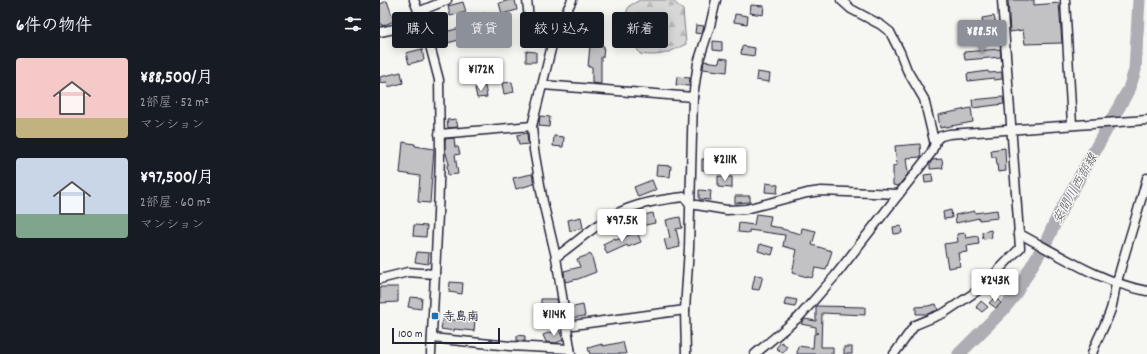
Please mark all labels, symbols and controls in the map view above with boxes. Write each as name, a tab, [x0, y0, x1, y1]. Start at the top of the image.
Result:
chip: 購入	[392, 12, 448, 48]
chip: 賃貸	[456, 12, 512, 48]
chip: 絞り込み	[520, 12, 604, 48]
chip: 新着	[612, 12, 668, 48]
icon: filters	[342, 13, 364, 35]
text: 6件の物件	[16, 15, 92, 39]
pin: ¥88.5K	[949, 20, 1015, 54]
text: ¥88.5K	[967, 23, 997, 42]
pin: ¥172K	[453, 58, 509, 92]
text: ¥172K	[468, 61, 494, 80]
text: ¥88,500/月	[140, 67, 213, 91]
icon: home	[48, 74, 96, 122]
text: 2部屋 · 52 m²	[140, 94, 209, 113]
text: マンション	[140, 116, 204, 135]
pin: ¥211K	[697, 148, 753, 182]
water label: 安間川西部線	[1049, 150, 1104, 228]
text: ¥211K	[713, 151, 737, 170]
text: ¥97,500/月	[140, 167, 214, 191]
icon: home	[48, 174, 96, 222]
text: 2部屋 · 60 m²	[140, 194, 211, 213]
pin: ¥97.5K	[589, 209, 655, 243]
text: ¥97.5K	[606, 212, 638, 231]
text: マンション	[140, 216, 204, 235]
pin: ¥243K	[967, 269, 1023, 303]
text: ¥243K	[980, 272, 1010, 291]
pin: ¥114K	[526, 303, 582, 337]
text: ¥114K	[542, 306, 566, 325]
place label: 寺島南	[443, 309, 479, 326]
marker: 寺島南	[430, 311, 440, 321]
scale bar	[392, 326, 500, 345]
text: 100 m	[398, 327, 422, 343]

